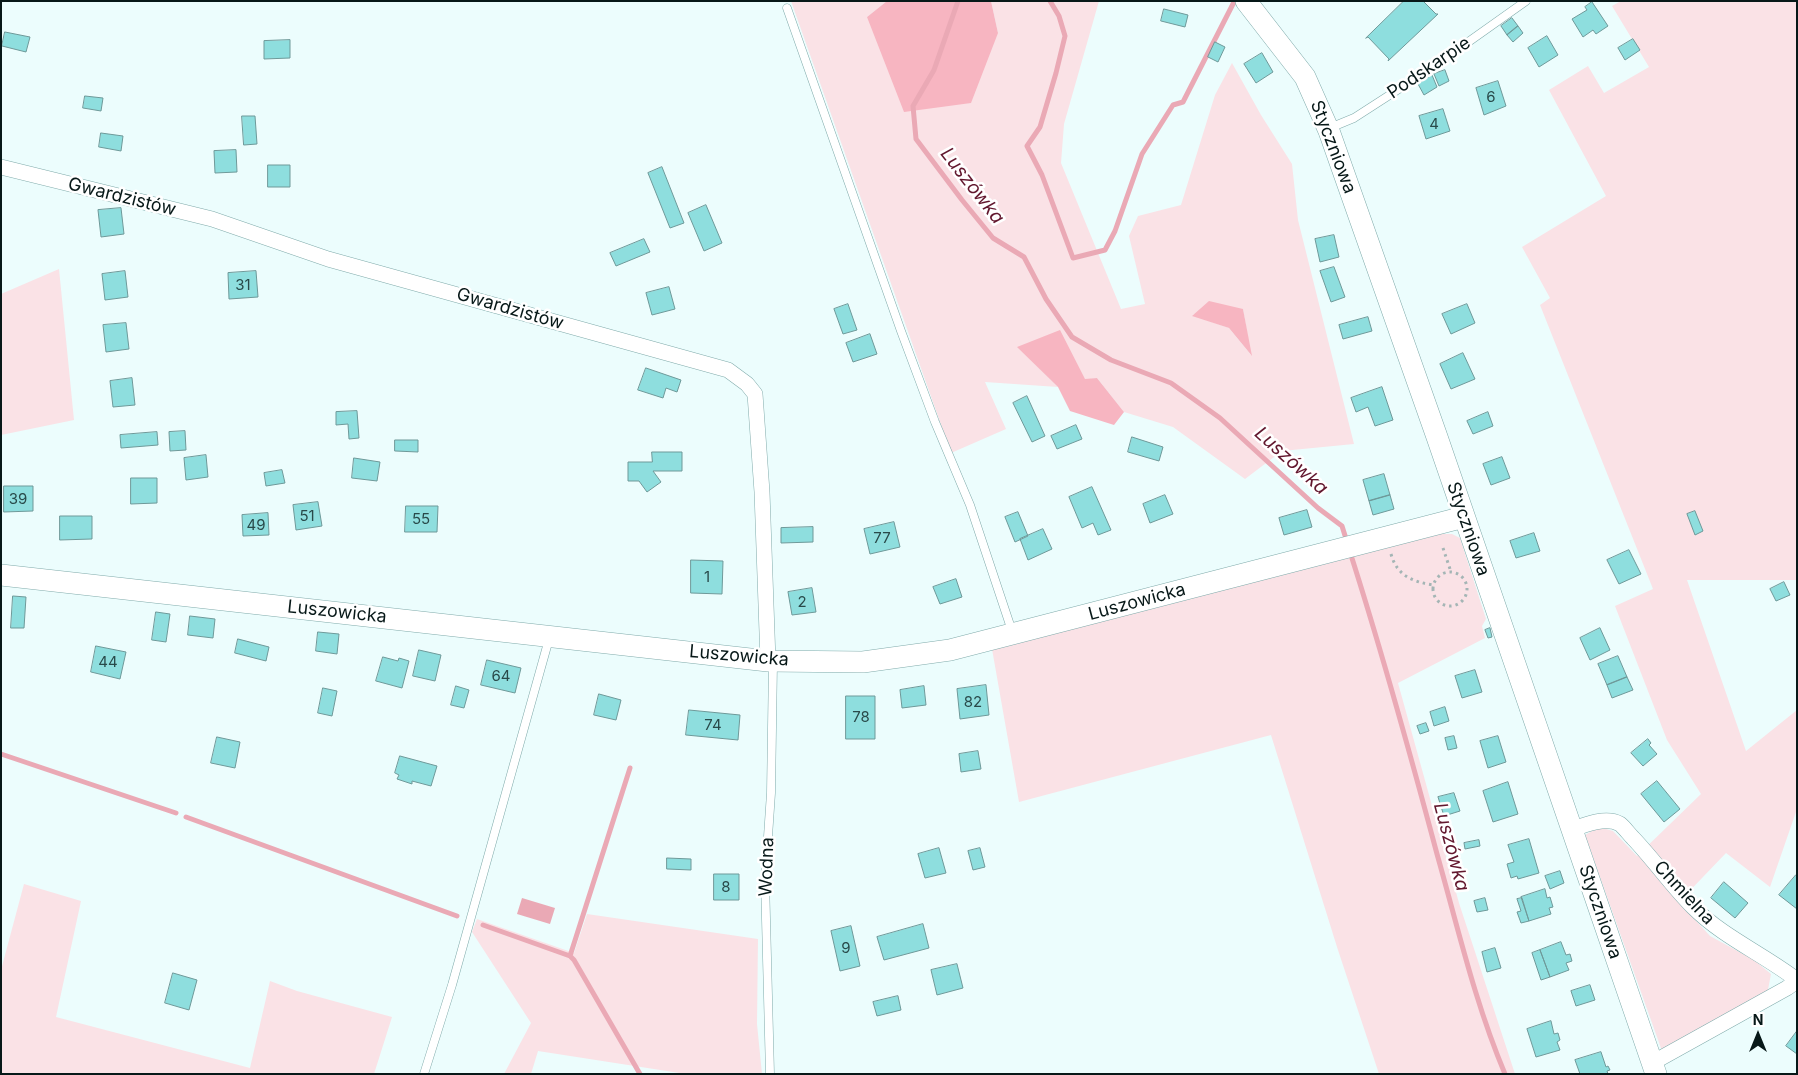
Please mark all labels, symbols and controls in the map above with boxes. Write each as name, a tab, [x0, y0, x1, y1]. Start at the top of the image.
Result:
street label: Podskarpie	[1383, 32, 1475, 104]
house number: 6	[1486, 88, 1496, 106]
street label: Styczniowa	[1305, 97, 1361, 197]
house number: 4	[1429, 115, 1439, 133]
water label: Luszówka	[935, 143, 1009, 229]
street label: Gwardzistów	[66, 173, 178, 221]
house number: 31	[235, 276, 251, 294]
street label: Gwardzistów	[454, 283, 566, 335]
water label: Luszówka	[1250, 422, 1332, 500]
street label: Styczniowa	[1442, 479, 1494, 579]
house number: 39	[9, 490, 27, 508]
house number: 51	[299, 507, 315, 525]
house number: 55	[412, 510, 430, 528]
house number: 49	[247, 516, 265, 534]
house number: 77	[873, 529, 891, 547]
house number: 1	[704, 568, 710, 586]
street label: Luszowicka	[1086, 579, 1188, 625]
house number: 2	[797, 593, 807, 611]
street label: Luszowicka	[286, 596, 388, 628]
street label: Luszowicka	[688, 641, 790, 671]
house number: 44	[98, 653, 118, 671]
house number: 64	[492, 667, 510, 685]
house number: 82	[964, 693, 982, 711]
house number: 78	[852, 708, 870, 726]
house number: 74	[704, 716, 722, 734]
water label: Luszówka	[1428, 800, 1474, 894]
street label: Wodna	[755, 837, 779, 897]
street label: Chmielna	[1649, 857, 1719, 929]
street label: Styczniowa	[1574, 862, 1626, 962]
house number: 8	[721, 878, 731, 896]
house number: 9	[841, 939, 851, 957]
north arrow	[1733, 1010, 1783, 1060]
text: N	[1753, 1011, 1763, 1028]

